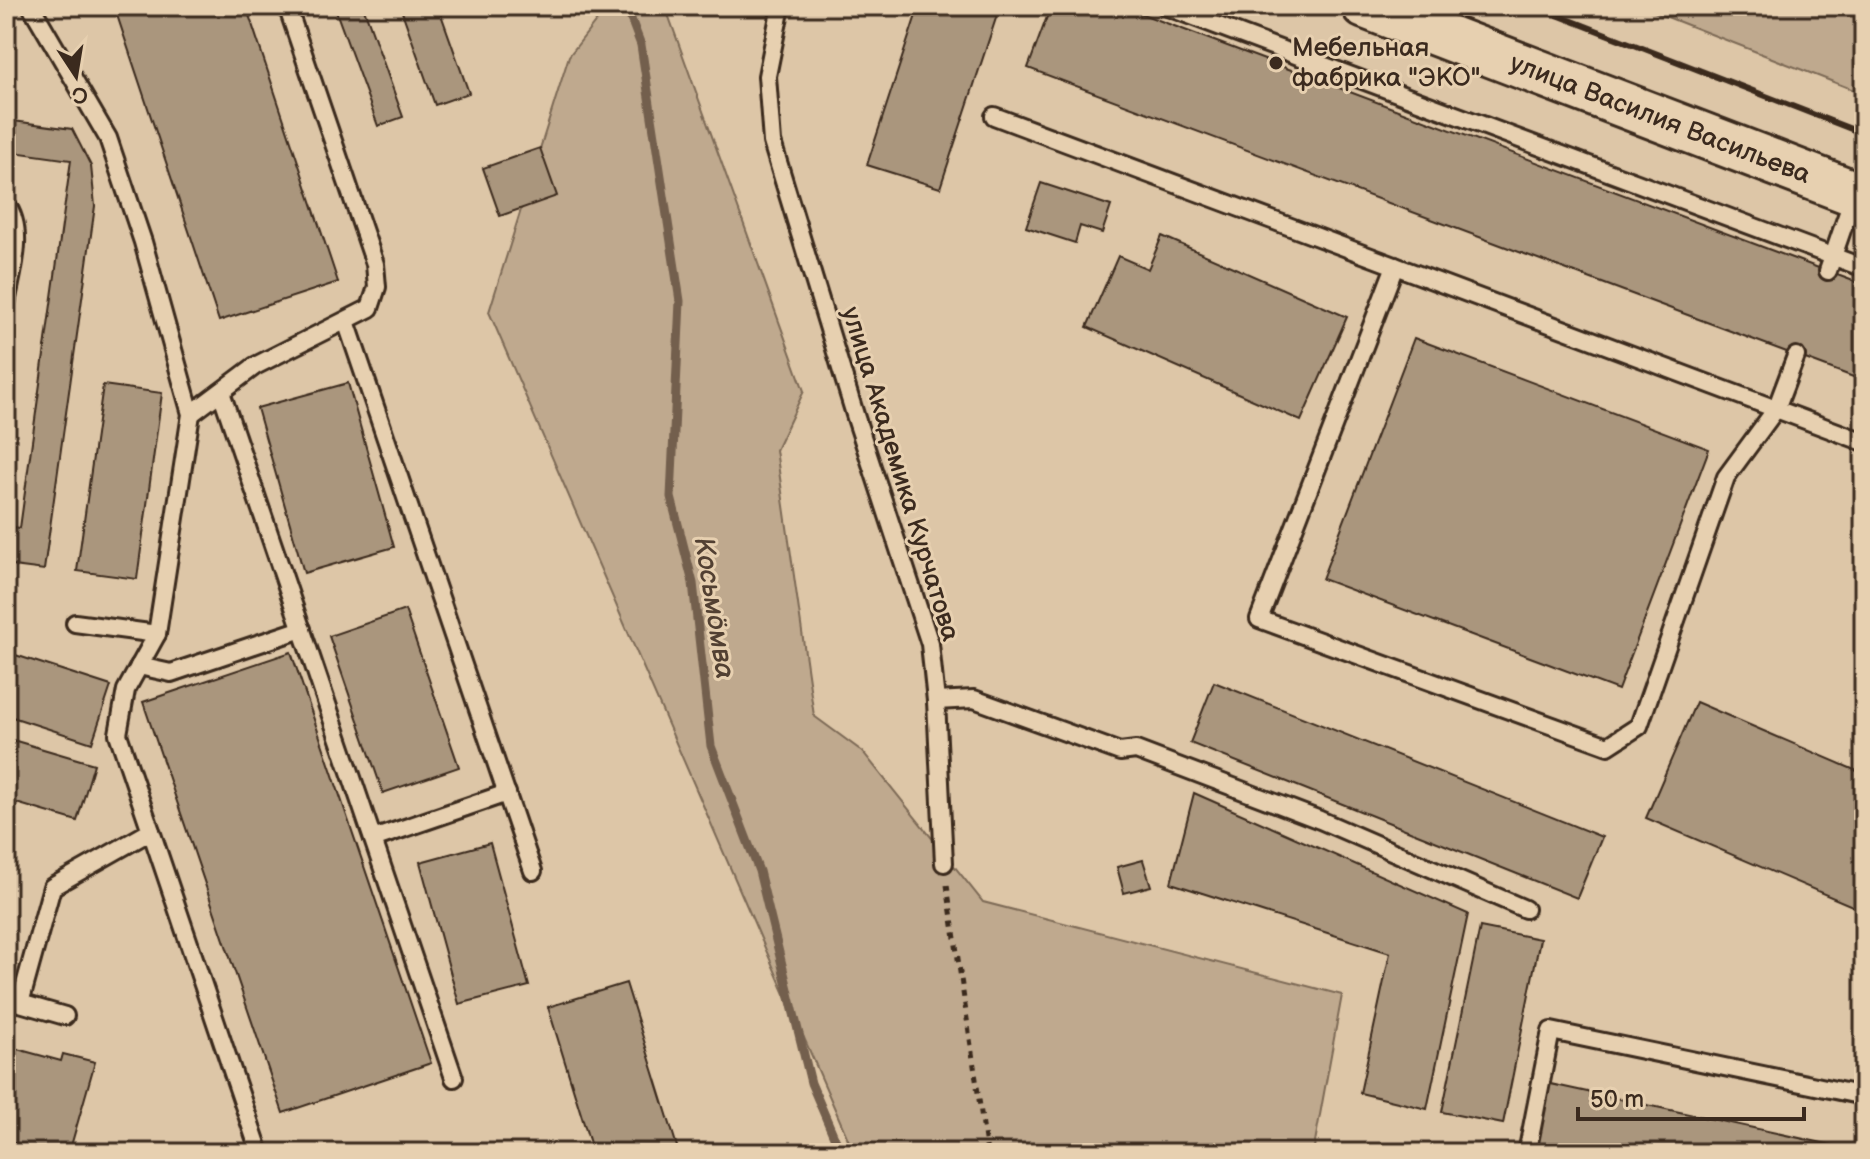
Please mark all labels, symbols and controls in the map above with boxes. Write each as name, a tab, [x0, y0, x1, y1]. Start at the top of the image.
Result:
place label: Мебельная фабрика "ЭКО"	[1292, 33, 1480, 94]
north arrow	[36, 36, 116, 116]
street label: улица Василия Васильева	[1505, 47, 1815, 191]
marker: Мебельная фабрика "ЭКО"	[1267, 54, 1285, 72]
text: С	[70, 79, 90, 109]
street label: улица Академика Курчатова	[834, 303, 966, 645]
water label: Косьмӧмва	[686, 535, 742, 681]
scale bar	[1578, 1071, 1804, 1121]
text: 50 m	[1590, 1085, 1644, 1114]

